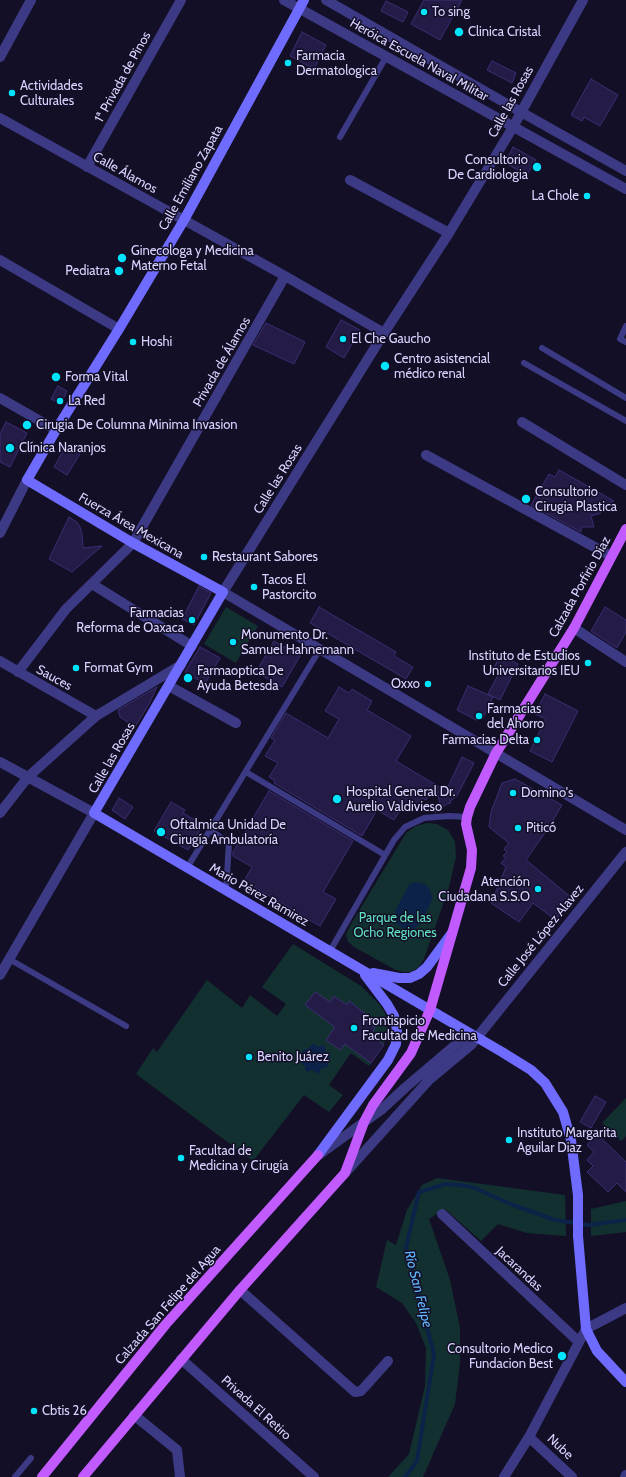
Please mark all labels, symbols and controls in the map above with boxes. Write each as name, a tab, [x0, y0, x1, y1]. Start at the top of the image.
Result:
place label: To sing	[432, 4, 470, 20]
marker: To sing	[419, 7, 429, 17]
street label: Heróica Escuela Naval Militar	[347, 15, 491, 105]
place label: Clinica Cristal	[468, 24, 541, 40]
marker: Clinica Cristal	[453, 26, 465, 38]
street label: 1ª Privada de Pinos	[92, 29, 154, 125]
place label: Farmacia Dermatologica	[296, 48, 377, 79]
marker: Farmacia Dermatologica	[283, 58, 293, 68]
street label: Calle las Rosas	[485, 64, 537, 140]
place label: Actividades Culturales	[20, 78, 83, 109]
marker: Actividades Culturales	[7, 88, 17, 98]
street label: Calle Emiliano Zapata	[156, 123, 226, 233]
street label: Calle Álamos	[90, 149, 160, 197]
place label: Consultorio De Cardiologia	[448, 152, 528, 183]
marker: Consultorio De Cardiologia	[531, 161, 543, 173]
place label: La Chole	[531, 188, 579, 204]
marker: La Chole	[582, 191, 592, 201]
place label: Ginecologa y Medicina Materno Fetal	[131, 243, 254, 274]
marker: Ginecologa y Medicina Materno Fetal	[116, 252, 128, 264]
place label: Pediatra	[65, 263, 110, 279]
marker: Pediatra	[113, 265, 125, 277]
street label: Privada de Álamos	[190, 314, 254, 410]
place label: El Che Gaucho	[351, 331, 431, 347]
place label: Hoshi	[141, 334, 172, 350]
marker: El Che Gaucho	[338, 334, 348, 344]
marker: Hoshi	[128, 337, 138, 347]
place label: Centro asistencial médico renal	[394, 351, 490, 382]
marker: Centro asistencial médico renal	[379, 360, 391, 372]
place label: Forma Vital	[65, 369, 128, 385]
marker: Forma Vital	[50, 371, 62, 383]
place label: La Red	[68, 393, 105, 409]
marker: La Red	[55, 396, 65, 406]
place label: Cirugia De Columna Minima Invasion	[36, 417, 238, 433]
marker: Cirugia De Columna Minima Invasion	[21, 419, 33, 431]
place label: Clínica Naranjos	[19, 440, 106, 456]
street label: Calle las Rosas	[250, 441, 306, 517]
marker: Clínica Naranjos	[4, 442, 16, 454]
place label: Consultorio Cirugia Plastica	[535, 484, 617, 515]
street label: Fuerza Área Mexicana	[76, 490, 186, 562]
marker: Consultorio Cirugia Plastica	[520, 493, 532, 505]
street label: Calzada Porfirio Díaz	[546, 534, 614, 640]
place label: Restaurant Sabores	[212, 549, 318, 565]
marker: Restaurant Sabores	[199, 552, 209, 562]
place label: Tacos El Pastorcito	[262, 572, 316, 603]
marker: Tacos El Pastorcito	[249, 582, 259, 592]
place label: Farmacias Reforma de Oaxaca	[76, 605, 184, 636]
marker: Farmacias Reforma de Oaxaca	[187, 615, 197, 625]
place label: Monumento Dr. Samuel Hahnemann	[241, 627, 354, 658]
marker: Monumento Dr. Samuel Hahnemann	[228, 637, 238, 647]
place label: Instituto de Estudios Universitarios IEU	[468, 648, 580, 679]
marker: Instituto de Estudios Universitarios IEU	[583, 658, 593, 668]
place label: Format Gym	[84, 660, 153, 676]
street label: Sauces	[33, 662, 75, 694]
marker: Format Gym	[71, 663, 81, 673]
place label: Farmaoptica De Ayuda Betesda	[197, 663, 284, 694]
marker: Farmaoptica De Ayuda Betesda	[182, 672, 194, 684]
place label: Oxxo	[391, 676, 420, 692]
marker: Oxxo	[423, 679, 433, 689]
place label: Farmacias del Ahorro	[487, 701, 544, 732]
marker: Farmacias del Ahorro	[474, 711, 484, 721]
street label: Calle las Rosas	[85, 720, 139, 796]
place label: Farmacias Delta	[442, 732, 529, 748]
marker: Farmacias Delta	[532, 735, 542, 745]
place label: Hospital General Dr. Aurelio Valdivieso	[346, 784, 455, 815]
place label: Domino's	[521, 785, 573, 801]
marker: Domino's	[508, 788, 518, 798]
marker: Hospital General Dr. Aurelio Valdivieso	[331, 793, 343, 805]
place label: Oftalmica Unidad De Cirugía Ambulatoría	[170, 817, 286, 848]
place label: Piticó	[526, 820, 556, 836]
marker: Piticó	[513, 823, 523, 833]
marker: Oftalmica Unidad De Cirugía Ambulatoría	[155, 826, 167, 838]
street label: Mario Pérez Ramirez	[207, 860, 311, 930]
place label: Atención Ciudadana S.S.O	[438, 874, 530, 905]
street label: Calle José López Alavez	[495, 881, 587, 991]
marker: Atención Ciudadana S.S.O	[533, 884, 543, 894]
park label: Parque de las Ocho Regiones	[353, 910, 437, 941]
place label: Frontispicio Facultad de Medicina	[362, 1013, 477, 1044]
marker: Frontispicio Facultad de Medicina	[349, 1023, 359, 1033]
place label: Benito Juárez	[257, 1049, 329, 1065]
marker: Benito Juárez	[244, 1052, 254, 1062]
place label: Instituto Margarita Aguilar Diaz	[517, 1125, 617, 1156]
marker: Instituto Margarita Aguilar Diaz	[504, 1135, 514, 1145]
place label: Facultad de Medicina y Cirugía	[189, 1143, 288, 1174]
marker: Facultad de Medicina y Cirugía	[176, 1153, 186, 1163]
street label: Calzada San Felipe del Agua	[112, 1242, 224, 1368]
street label: Jacarandas	[492, 1244, 546, 1294]
water label: Río San Felipe	[400, 1249, 436, 1329]
place label: Consultorio Medico Fundacion Best	[447, 1341, 553, 1372]
marker: Consultorio Medico Fundacion Best	[556, 1350, 568, 1362]
street label: Privada El Retiro	[218, 1372, 294, 1444]
place label: Cbtis 26	[42, 1403, 87, 1419]
marker: Cbtis 26	[29, 1406, 39, 1416]
street label: Nube	[544, 1431, 576, 1463]

